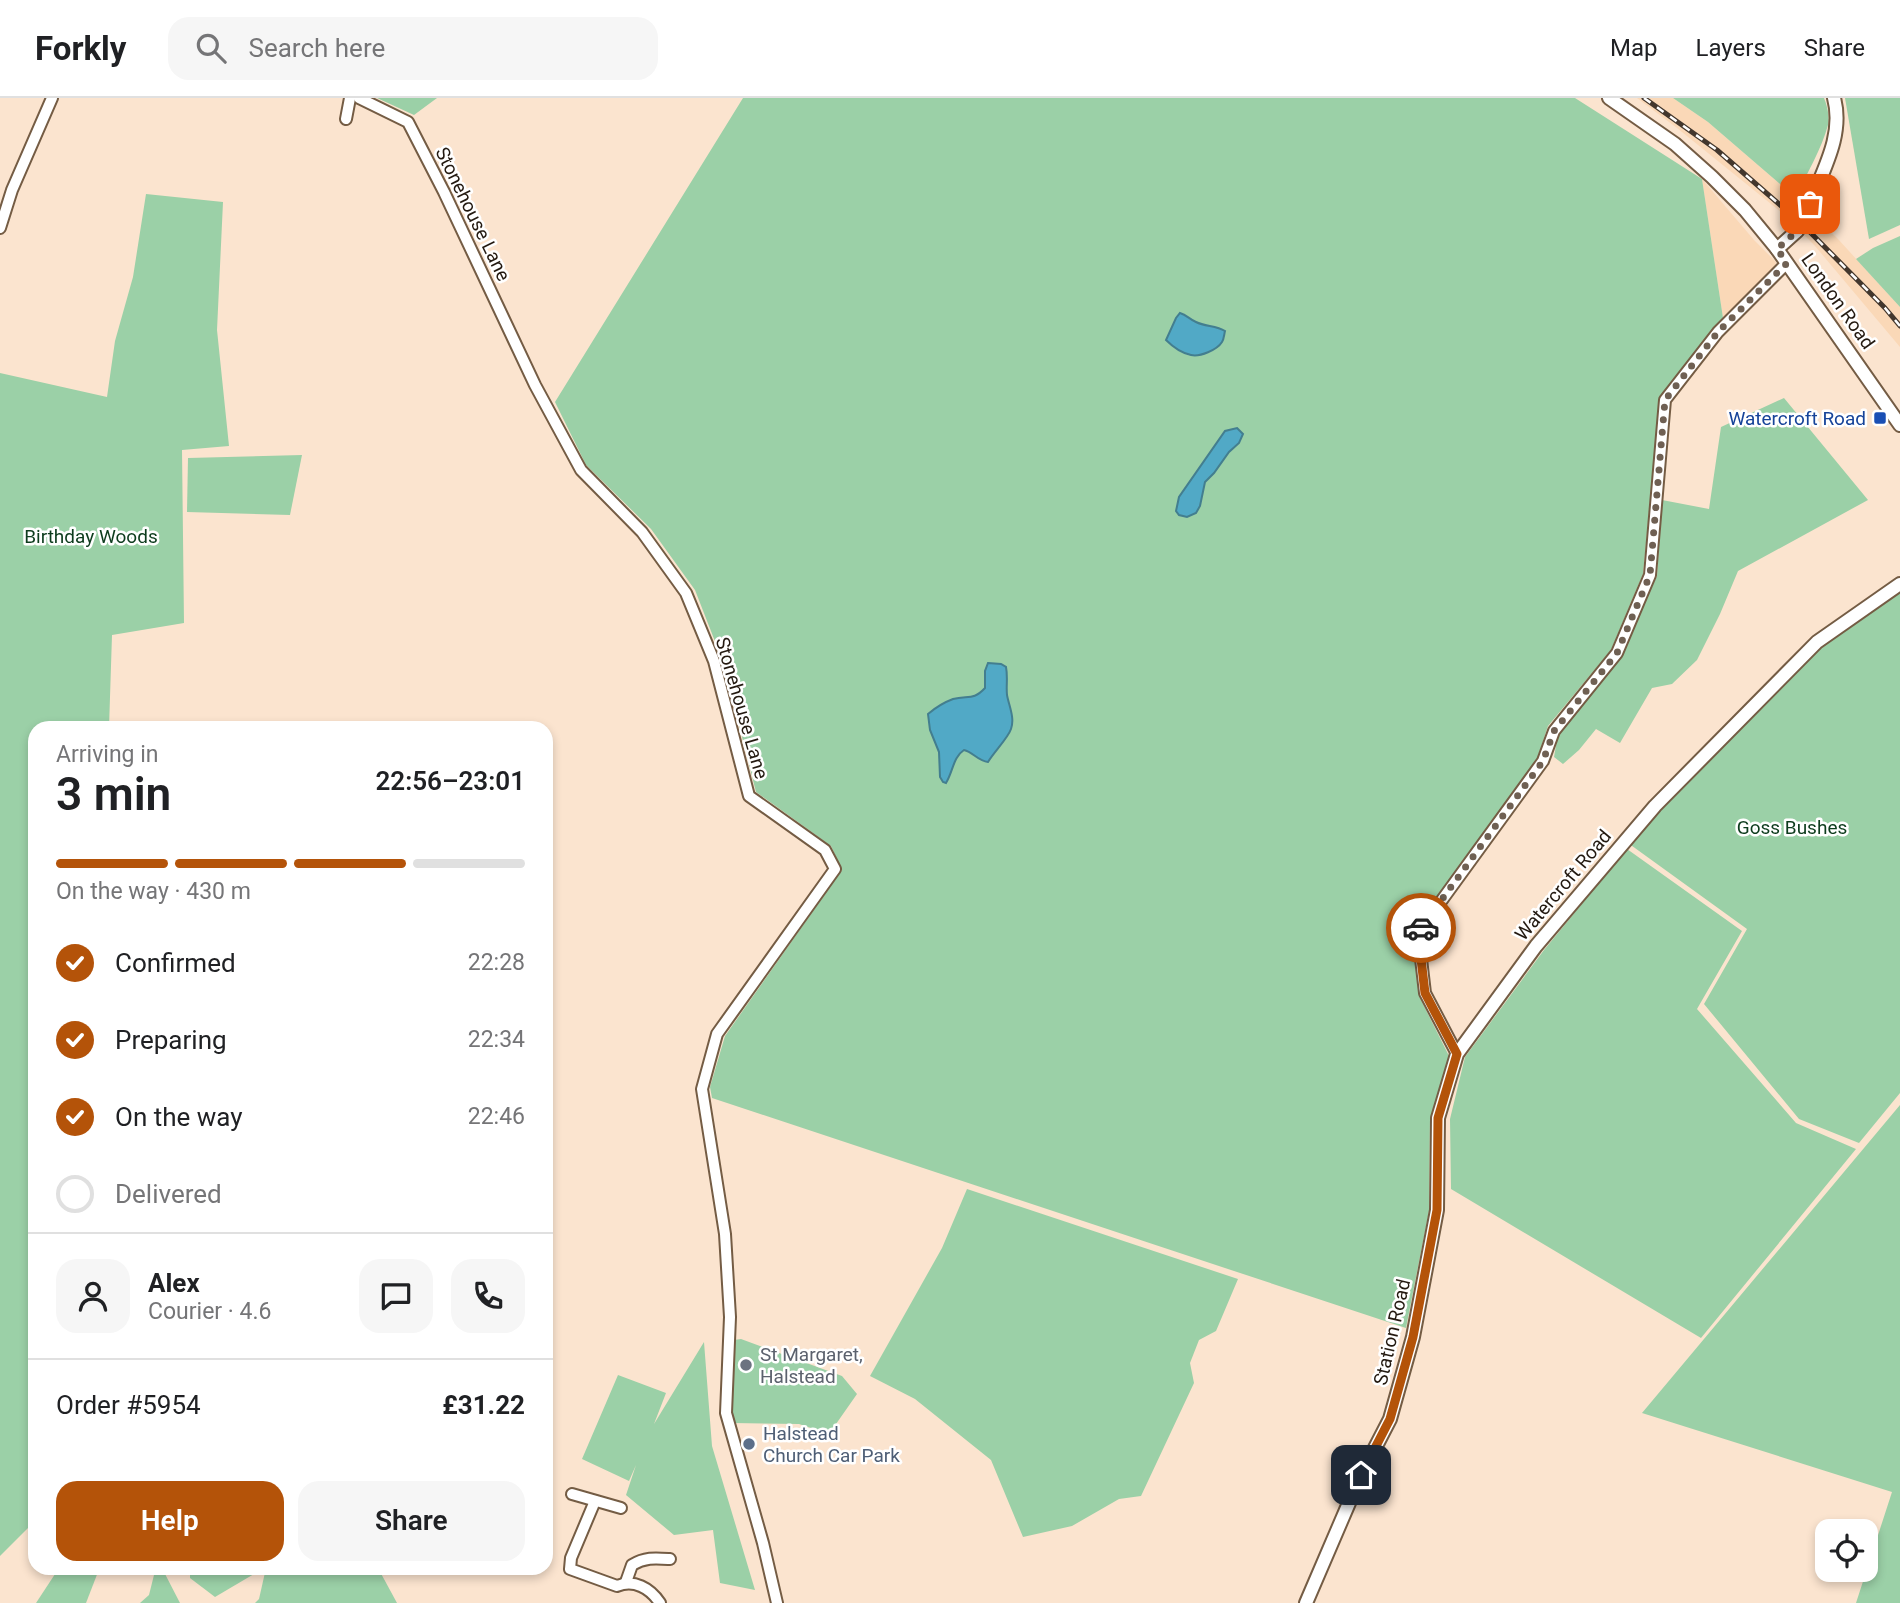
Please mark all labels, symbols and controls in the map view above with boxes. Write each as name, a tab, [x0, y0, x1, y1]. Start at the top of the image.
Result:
search box	[168, 17, 658, 80]
text: Forkly	[35, 29, 126, 68]
icon: search	[192, 29, 230, 67]
text: Search here	[248, 33, 385, 63]
text: Map	[1610, 34, 1658, 62]
text: Layers	[1696, 34, 1766, 62]
text: Share	[1804, 34, 1865, 62]
street label: Stonehouse Lane	[431, 143, 515, 285]
pin	[1780, 174, 1840, 234]
icon: bag	[1791, 185, 1829, 223]
street label: London Road	[1796, 249, 1880, 353]
place label: Watercroft Road	[1728, 407, 1866, 430]
marker: Watercroft Road	[1872, 410, 1888, 426]
park label: Birthday Woods	[24, 525, 158, 548]
street label: Stonehouse Lane	[711, 635, 773, 781]
text: Arriving in	[56, 741, 159, 768]
text: 22:56–23:01	[375, 766, 525, 796]
text: 3 min	[56, 767, 171, 821]
park label: Goss Bushes	[1737, 816, 1847, 839]
street label: Watercroft Road	[1510, 825, 1616, 945]
text: On the way · 430 m	[56, 878, 251, 905]
courier	[1386, 893, 1456, 963]
icon: car	[1402, 909, 1440, 947]
icon: check	[56, 944, 94, 982]
text: Confirmed	[115, 948, 236, 978]
text: 22:28	[468, 949, 525, 976]
icon: check	[56, 1021, 94, 1059]
text: Preparing	[115, 1025, 227, 1055]
text: 22:34	[468, 1026, 525, 1053]
icon: check	[56, 1098, 94, 1136]
text: On the way	[115, 1102, 243, 1132]
text: 22:46	[468, 1103, 525, 1130]
text: Delivered	[115, 1179, 222, 1209]
button: person	[56, 1259, 130, 1333]
button: chat	[359, 1259, 433, 1333]
button: phone	[451, 1259, 525, 1333]
text: Alex	[148, 1268, 200, 1298]
street label: Station Road	[1369, 1277, 1415, 1387]
text: Courier · 4.6	[148, 1298, 271, 1325]
place label: St Margaret, Halstead	[760, 1343, 863, 1388]
marker: St Margaret, Halstead	[738, 1357, 754, 1373]
text: Order #5954	[56, 1390, 201, 1420]
text: £31.22	[442, 1390, 525, 1420]
place label: Halstead Church Car Park	[763, 1422, 900, 1467]
marker: Halstead Church Car Park	[741, 1436, 757, 1452]
pin	[1331, 1445, 1391, 1505]
icon: home	[1342, 1456, 1380, 1494]
button: Help	[56, 1481, 284, 1561]
button: Share	[298, 1481, 525, 1561]
map controls	[1815, 1519, 1878, 1582]
button: locate	[1815, 1519, 1878, 1582]

